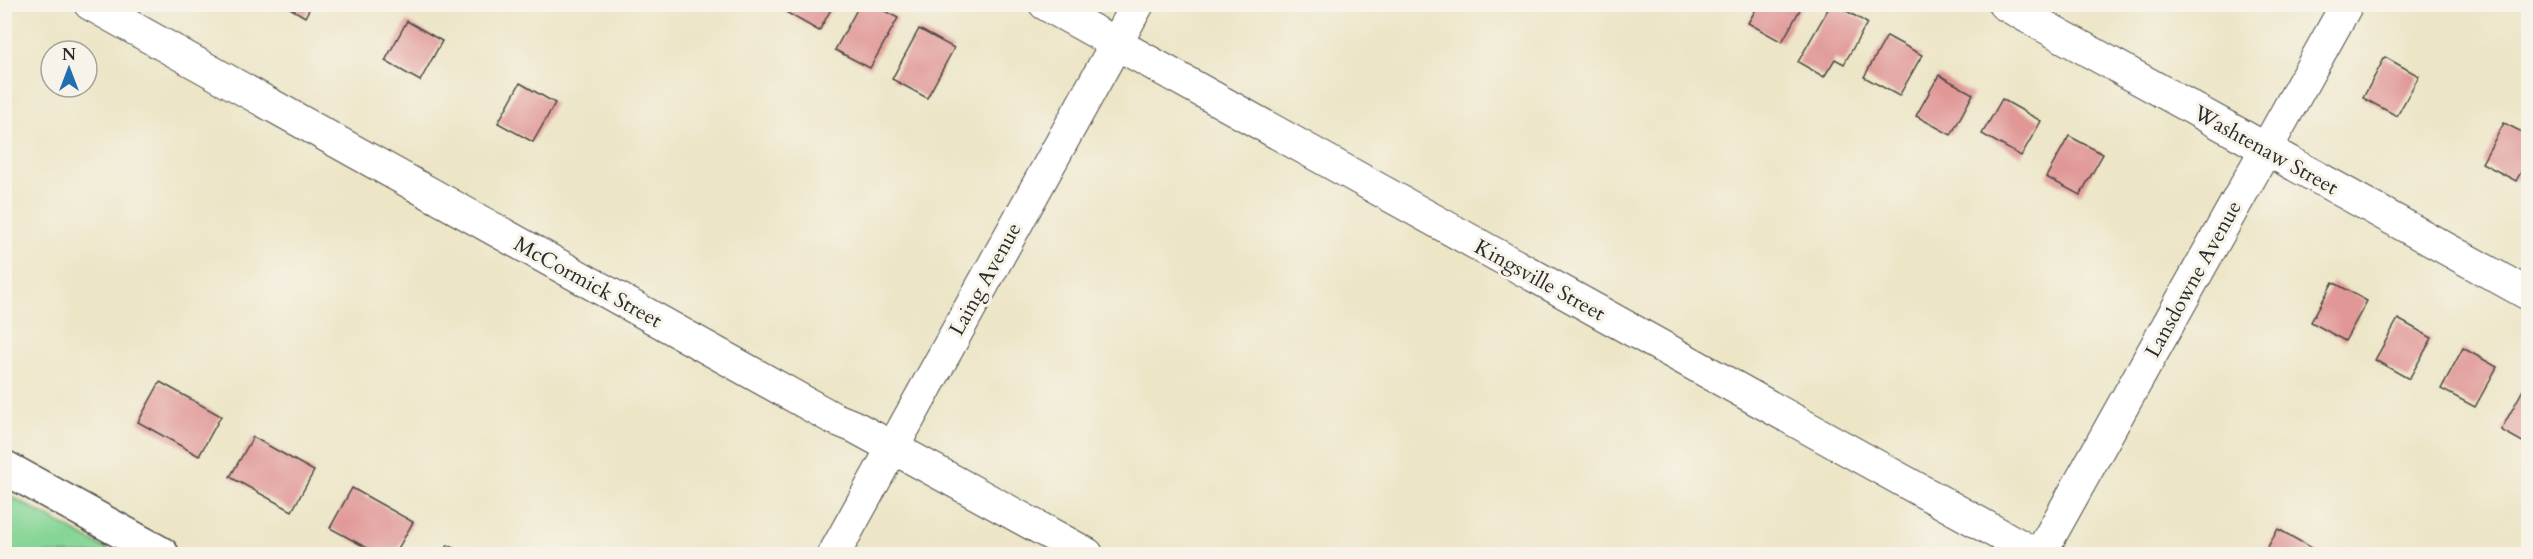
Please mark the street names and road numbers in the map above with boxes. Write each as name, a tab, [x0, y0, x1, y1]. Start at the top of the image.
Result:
street label: Washtenaw Street	[2187, 98, 2344, 202]
street label: Lansdowne Avenue	[2138, 196, 2249, 363]
street label: Laing Avenue	[942, 217, 1028, 341]
street label: McCormick Street	[509, 230, 667, 335]
street label: Kingsville Street	[1469, 233, 1611, 328]

